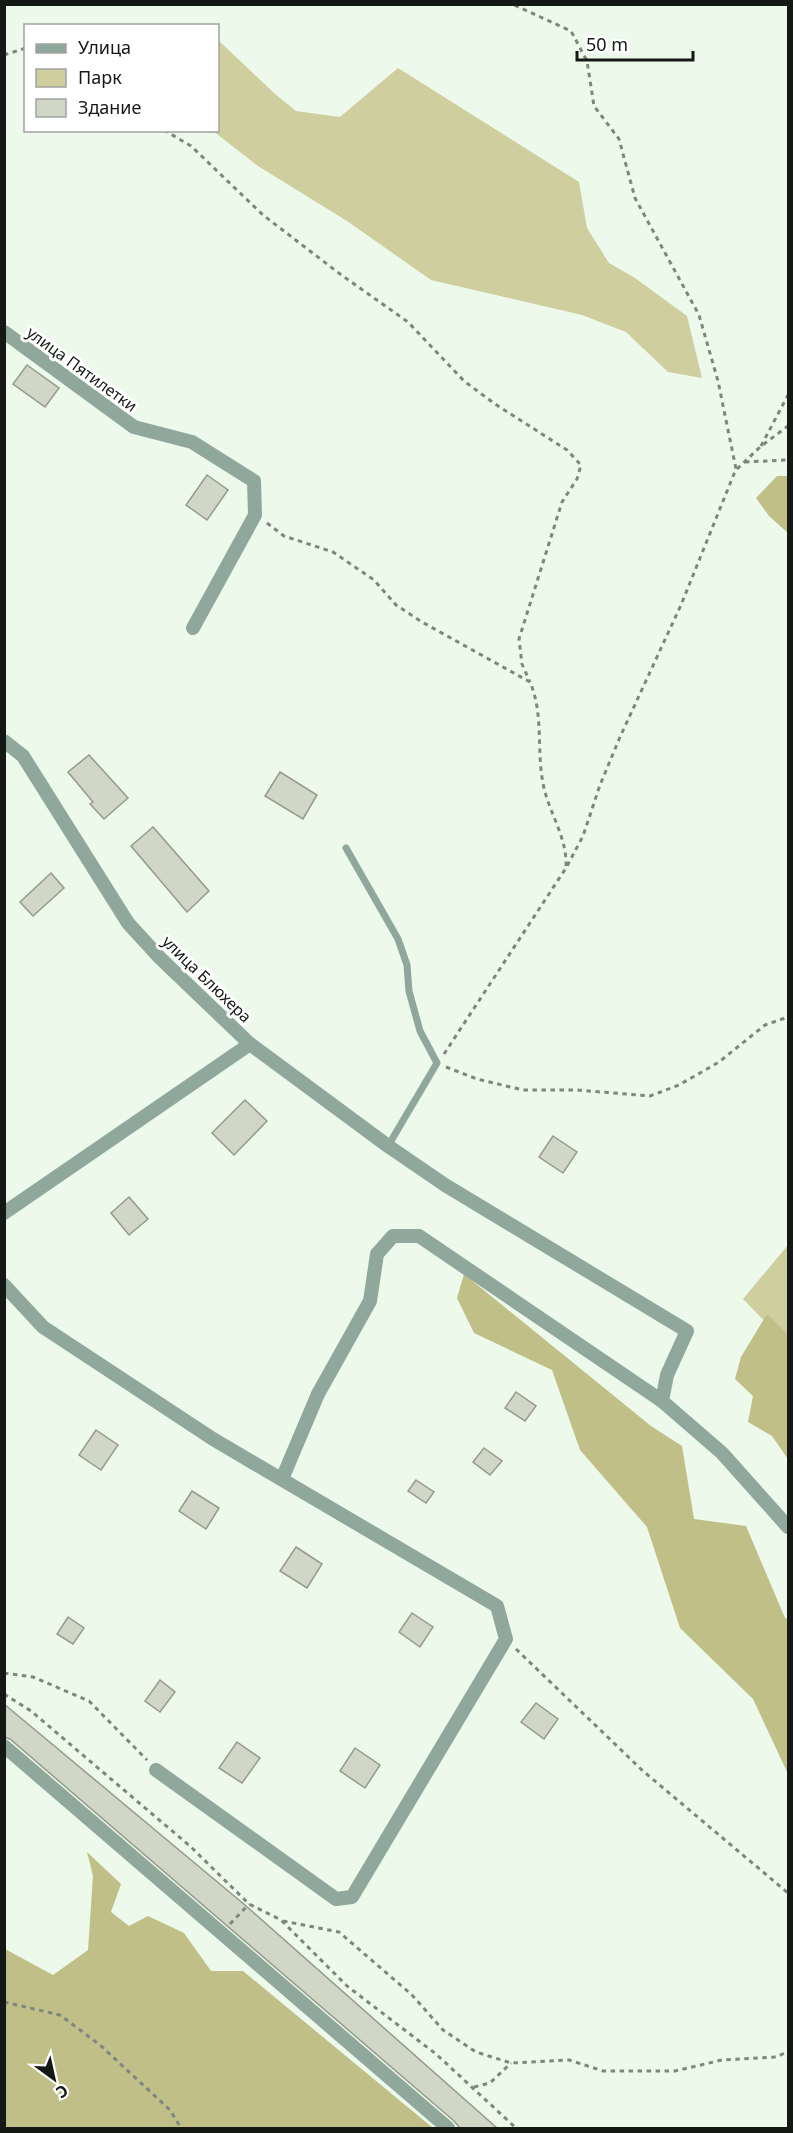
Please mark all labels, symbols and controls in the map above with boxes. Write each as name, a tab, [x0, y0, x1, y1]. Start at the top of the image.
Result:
legend	[24, 24, 219, 132]
scale bar	[577, 24, 692, 62]
text: 50 m	[586, 32, 628, 56]
text: Улица	[78, 35, 131, 59]
text: Парк	[78, 65, 122, 89]
text: Здание	[78, 95, 142, 119]
street label: улица Пятилетки	[22, 321, 142, 417]
street label: улица Блюхера	[157, 931, 257, 1027]
north arrow	[24, 2049, 84, 2109]
text: С	[52, 2080, 72, 2104]

